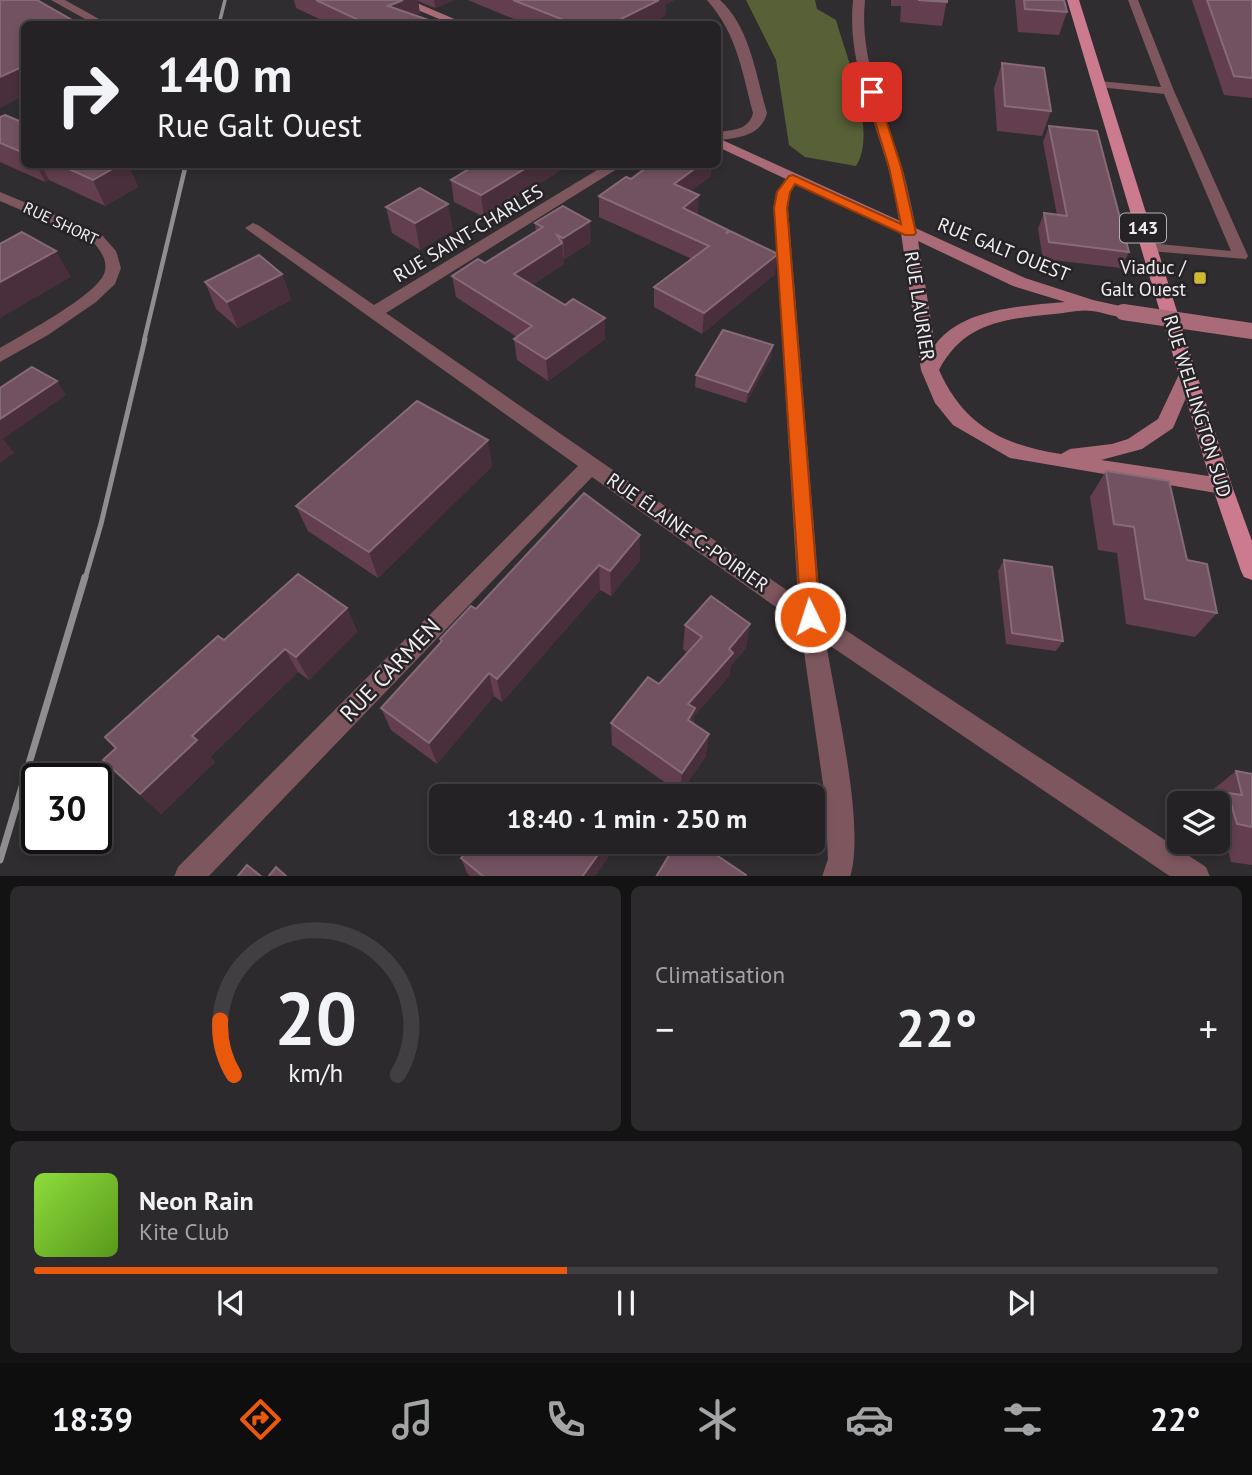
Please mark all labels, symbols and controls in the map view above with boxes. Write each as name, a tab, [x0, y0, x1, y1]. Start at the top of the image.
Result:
text: 140 m	[157, 42, 292, 106]
icon: right	[42, 49, 133, 140]
pin	[842, 62, 902, 122]
icon: arrive	[853, 73, 891, 111]
text: Rue Galt Ouest	[157, 104, 362, 146]
street label: RUE SAINT-CHARLES	[389, 179, 547, 287]
street label: RUE SHORT	[20, 197, 102, 249]
street label: RUE GALT OUEST	[934, 212, 1074, 287]
road number: 143	[1120, 213, 1166, 242]
street label: RUE LAURIER	[899, 249, 941, 363]
place label: Viaduc / Galt Ouest	[1101, 255, 1187, 301]
marker: Viaduc / Galt Ouest	[1192, 270, 1208, 286]
street label: RUE WELLINGTON SUD	[1159, 312, 1237, 500]
street label: RUE ÉLAINE-C.-POIRIER	[602, 467, 774, 597]
position arrow	[773, 580, 847, 654]
street label: RUE CARMEN	[333, 612, 446, 727]
speed limit sign: 30	[21, 763, 112, 854]
map controls	[1167, 791, 1230, 854]
button: layers	[1167, 791, 1230, 854]
text: 18:40 · 1 min · 250 m	[507, 802, 747, 835]
text: Climatisation	[655, 960, 785, 989]
text: 20	[274, 971, 357, 1065]
text: 22°	[896, 994, 977, 1061]
text: −	[655, 1004, 674, 1053]
text: +	[1199, 1004, 1218, 1053]
text: km/h	[288, 1056, 343, 1088]
text: Neon Rain	[139, 1184, 254, 1217]
text: Kite Club	[139, 1217, 229, 1246]
icon: previous	[212, 1284, 250, 1322]
icon: pause	[607, 1284, 645, 1322]
icon: next	[1002, 1284, 1040, 1322]
icon: directions	[236, 1395, 285, 1444]
icon: music	[388, 1395, 437, 1444]
icon: phone	[541, 1395, 590, 1444]
icon: climate	[693, 1395, 742, 1444]
icon: car	[845, 1395, 894, 1444]
icon: filters	[998, 1395, 1047, 1444]
text: 18:39	[52, 1398, 133, 1440]
text: 22°	[1150, 1398, 1200, 1440]

